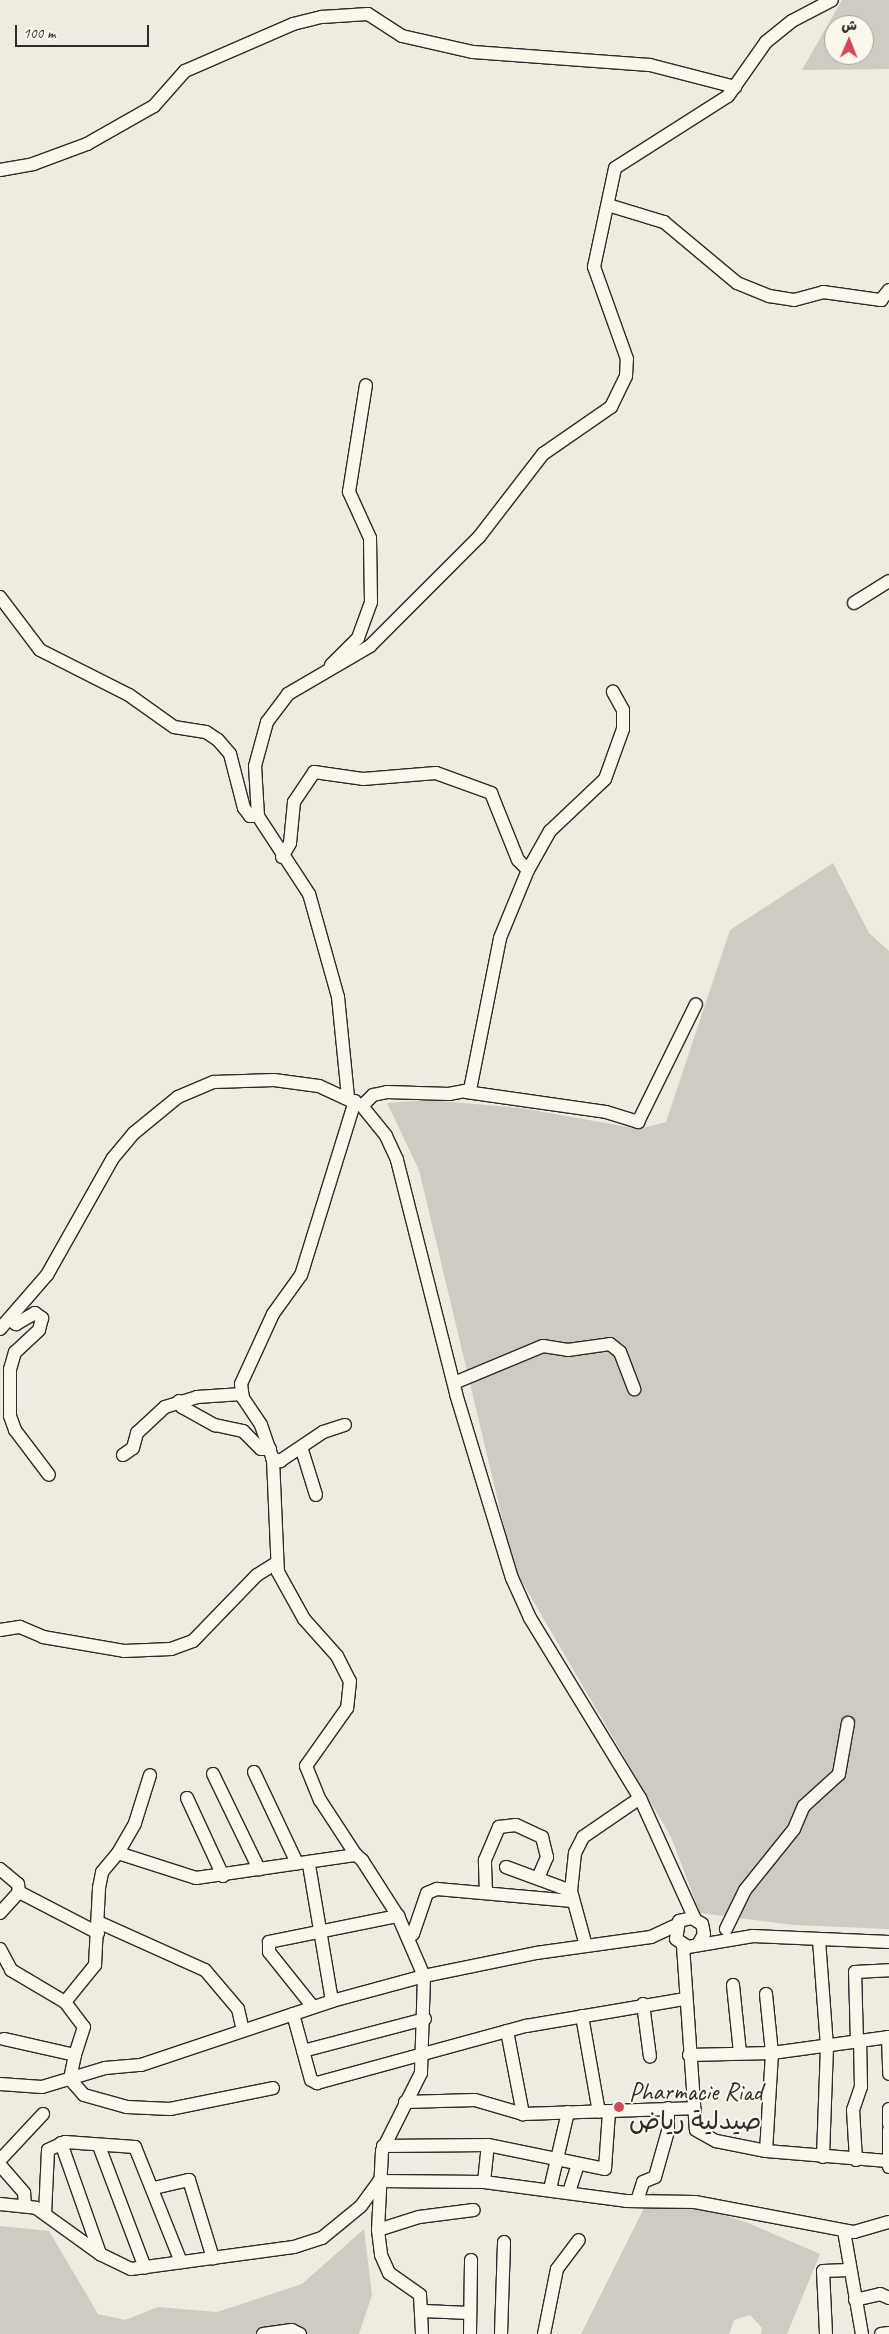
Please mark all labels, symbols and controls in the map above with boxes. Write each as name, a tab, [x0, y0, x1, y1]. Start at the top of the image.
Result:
scale bar	[18, 15, 151, 47]
north arrow	[824, 15, 874, 65]
text: ش	[841, 17, 857, 34]
text: 100 m	[23, 24, 55, 43]
place label: Pharmacie Riad صيدلية رياض	[629, 2078, 762, 2137]
marker: Pharmacie Riad صيدلية رياض	[613, 2101, 625, 2113]

